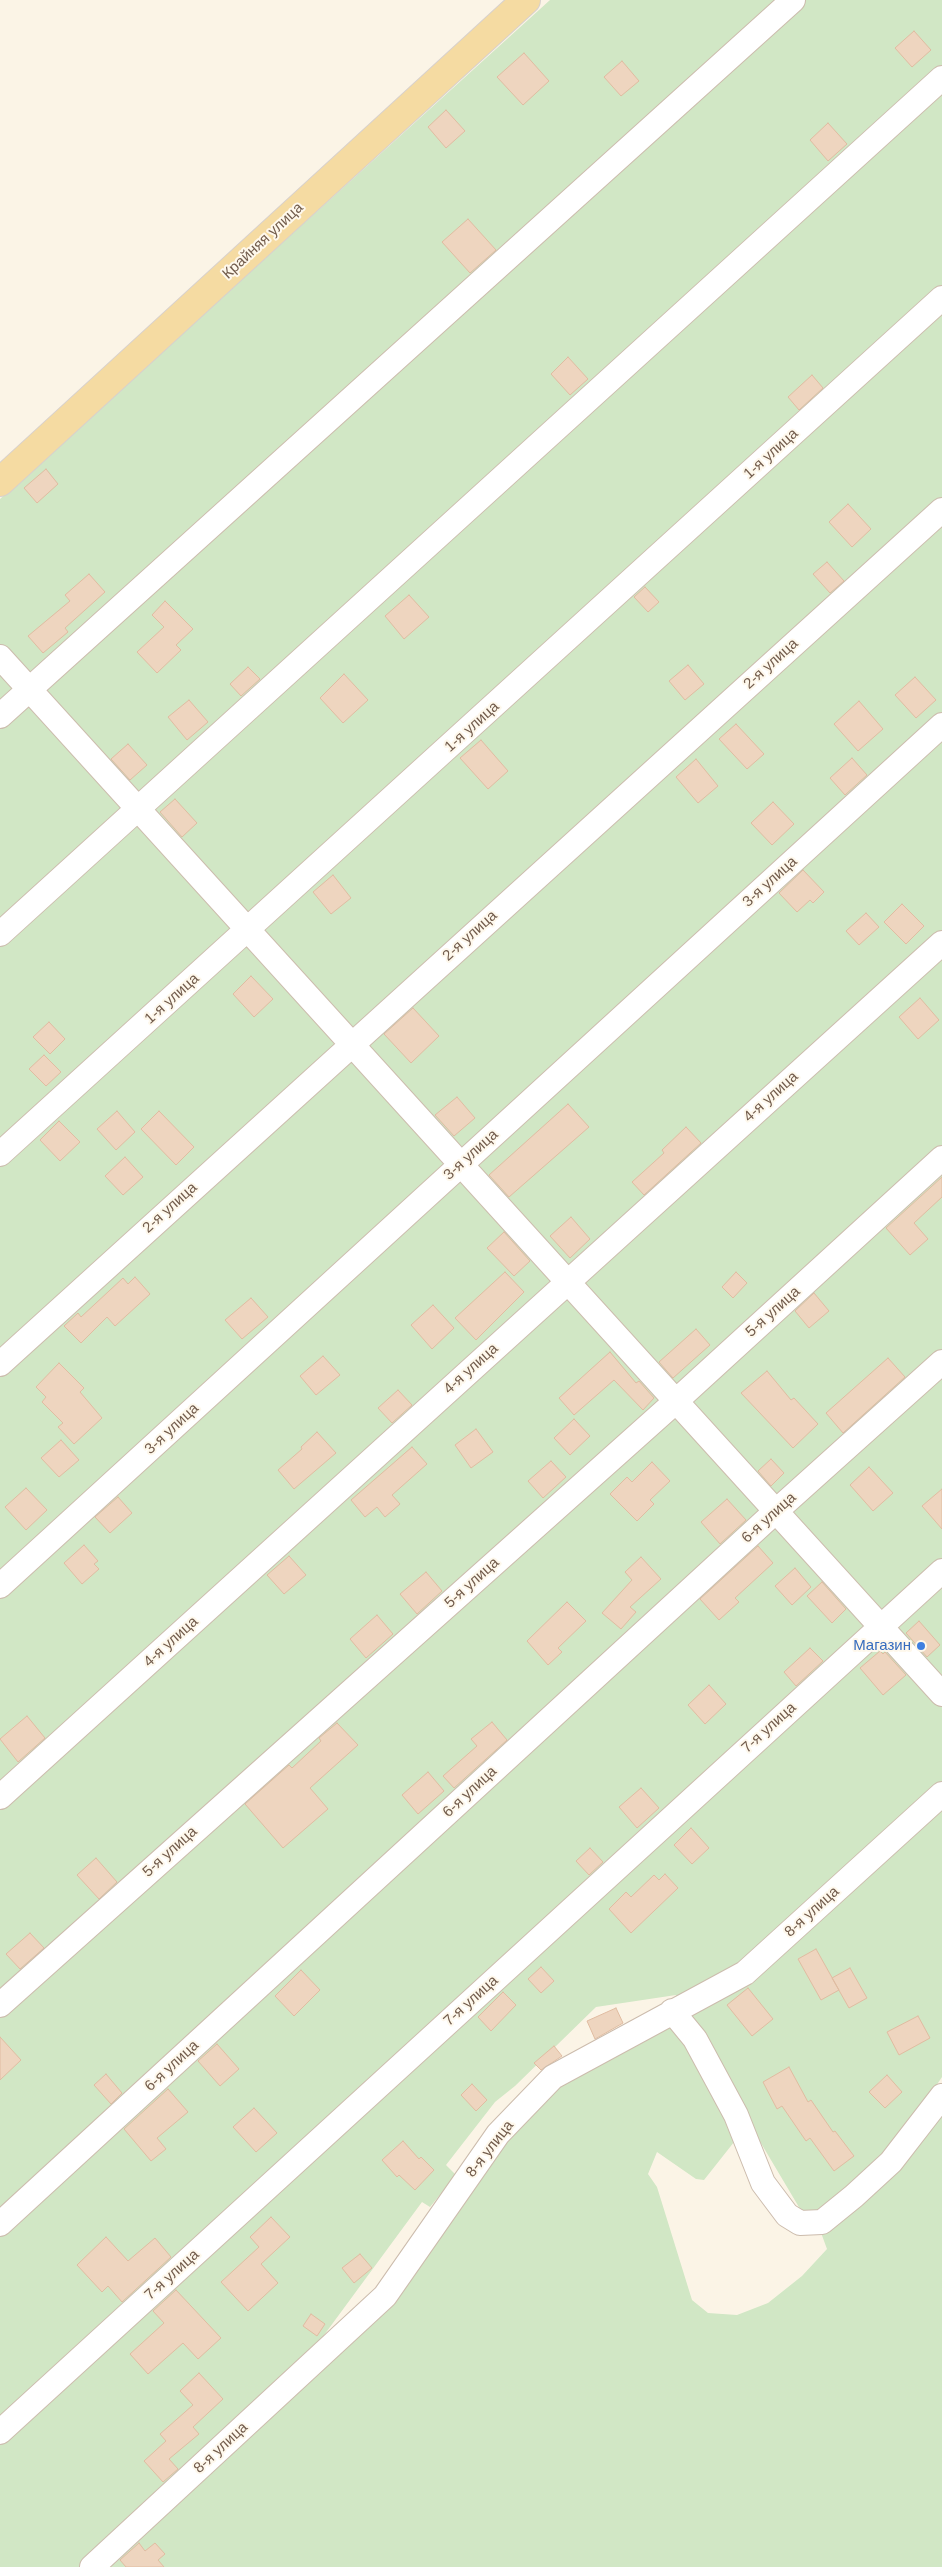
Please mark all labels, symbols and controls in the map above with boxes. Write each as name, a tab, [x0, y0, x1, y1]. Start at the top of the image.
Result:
street label: Крайняя улица	[219, 199, 307, 283]
street label: 1-я улица	[740, 425, 802, 483]
street label: 2-я улица	[740, 635, 802, 693]
street label: 1-я улица	[441, 698, 503, 756]
street label: 3-я улица	[739, 853, 801, 911]
street label: 2-я улица	[439, 907, 501, 965]
street label: 1-я улица	[141, 970, 203, 1028]
street label: 4-я улица	[740, 1068, 802, 1126]
street label: 3-я улица	[440, 1126, 502, 1184]
street label: 2-я улица	[139, 1179, 201, 1237]
street label: 5-я улица	[742, 1283, 804, 1341]
street label: 4-я улица	[440, 1340, 502, 1398]
street label: 3-я улица	[141, 1400, 203, 1458]
street label: 6-я улица	[738, 1489, 800, 1547]
street label: 5-я улица	[441, 1554, 503, 1612]
street label: 4-я улица	[140, 1613, 202, 1671]
place label: Магазин	[853, 1637, 911, 1655]
marker: Магазин	[915, 1640, 927, 1652]
street label: 7-я улица	[738, 1699, 800, 1757]
street label: 6-я улица	[439, 1763, 501, 1821]
street label: 5-я улица	[139, 1823, 201, 1881]
street label: 8-я улица	[781, 1883, 843, 1941]
street label: 7-я улица	[440, 1972, 502, 2030]
street label: 6-я улица	[141, 2037, 203, 2095]
street label: 8-я улица	[462, 2117, 518, 2181]
street label: 7-я улица	[141, 2246, 203, 2304]
street label: 8-я улица	[190, 2419, 252, 2477]

